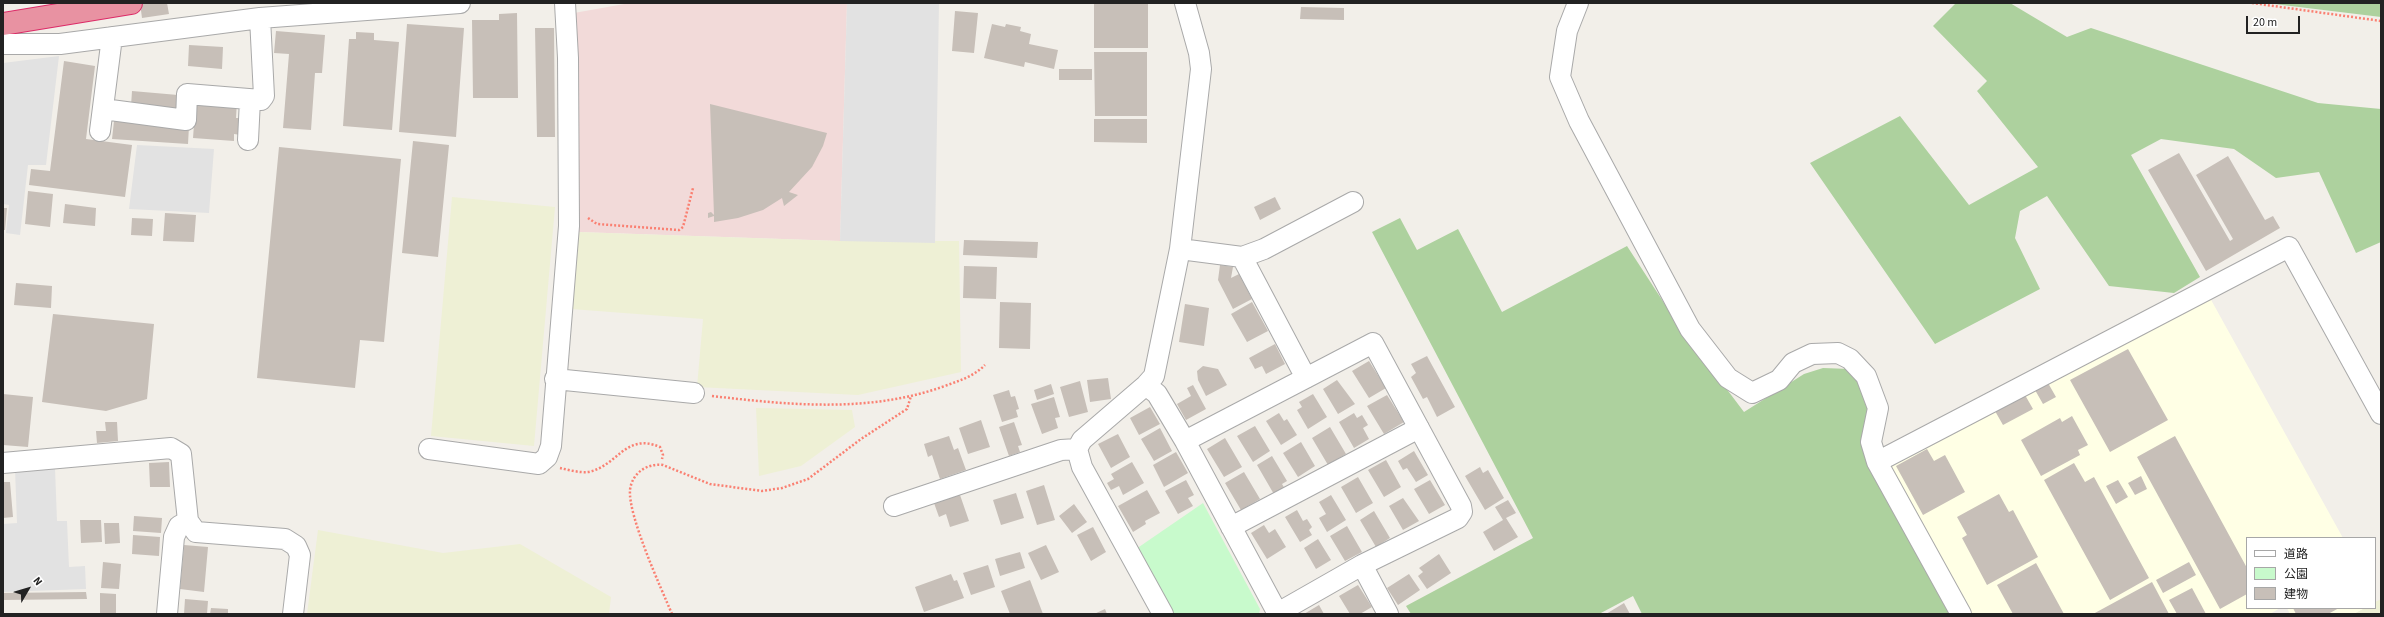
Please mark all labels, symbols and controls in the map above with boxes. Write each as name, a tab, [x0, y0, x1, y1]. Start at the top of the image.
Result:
scale bar	[2248, 8, 2302, 34]
text: 20 m	[2253, 14, 2277, 31]
legend	[2246, 537, 2376, 609]
text: 道路	[2284, 546, 2308, 563]
text: 公園	[2284, 566, 2308, 583]
north arrow	[8, 569, 48, 609]
text: N	[30, 574, 46, 589]
text: 建物	[2284, 586, 2308, 603]

